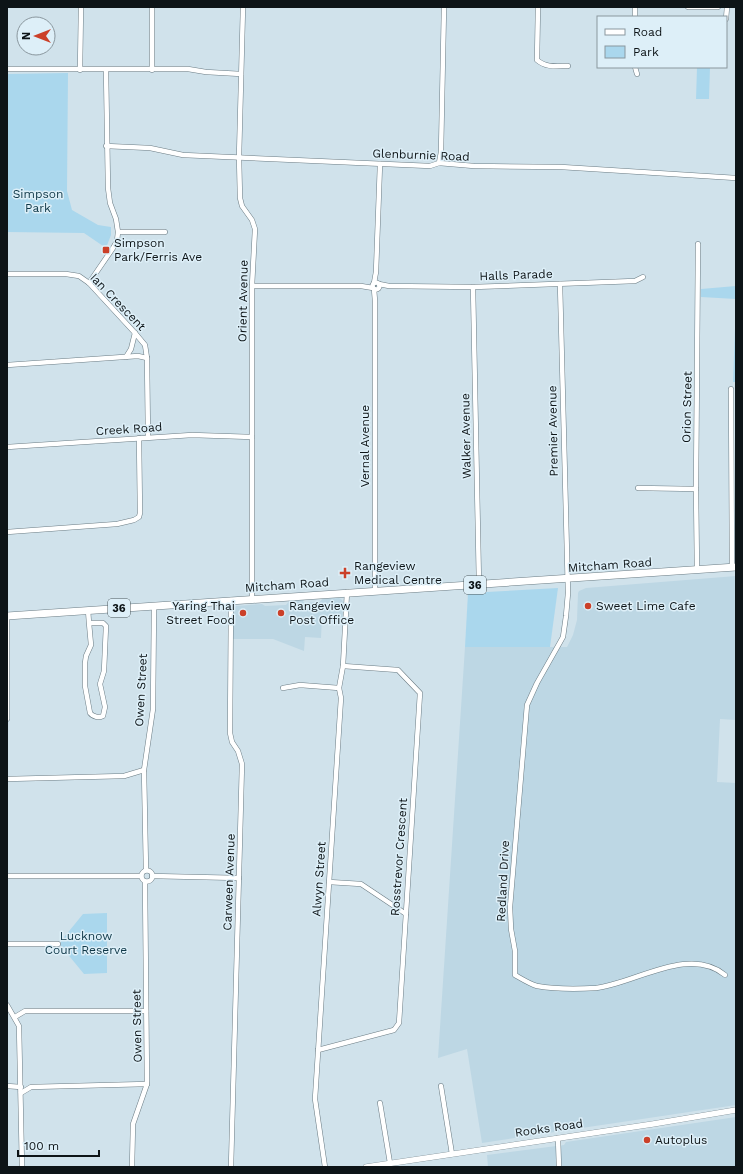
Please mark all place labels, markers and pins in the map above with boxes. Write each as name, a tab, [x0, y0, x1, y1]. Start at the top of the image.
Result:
place label: Simpson Park/Ferris Ave	[114, 236, 202, 264]
marker: Simpson Park/Ferris Ave	[101, 245, 111, 255]
place label: Rangeview Medical Centre	[354, 559, 442, 587]
marker: Rangeview Medical Centre	[339, 567, 351, 579]
place label: Yaring Thai Street Food	[166, 599, 235, 627]
place label: Rangeview Post Office	[289, 599, 354, 627]
place label: Sweet Lime Cafe	[596, 599, 696, 613]
marker: Sweet Lime Cafe	[583, 601, 593, 611]
marker: Yaring Thai Street Food	[238, 608, 248, 618]
marker: Rangeview Post Office	[276, 608, 286, 618]
place label: Autoplus	[655, 1133, 707, 1147]
marker: Autoplus	[642, 1135, 652, 1145]

